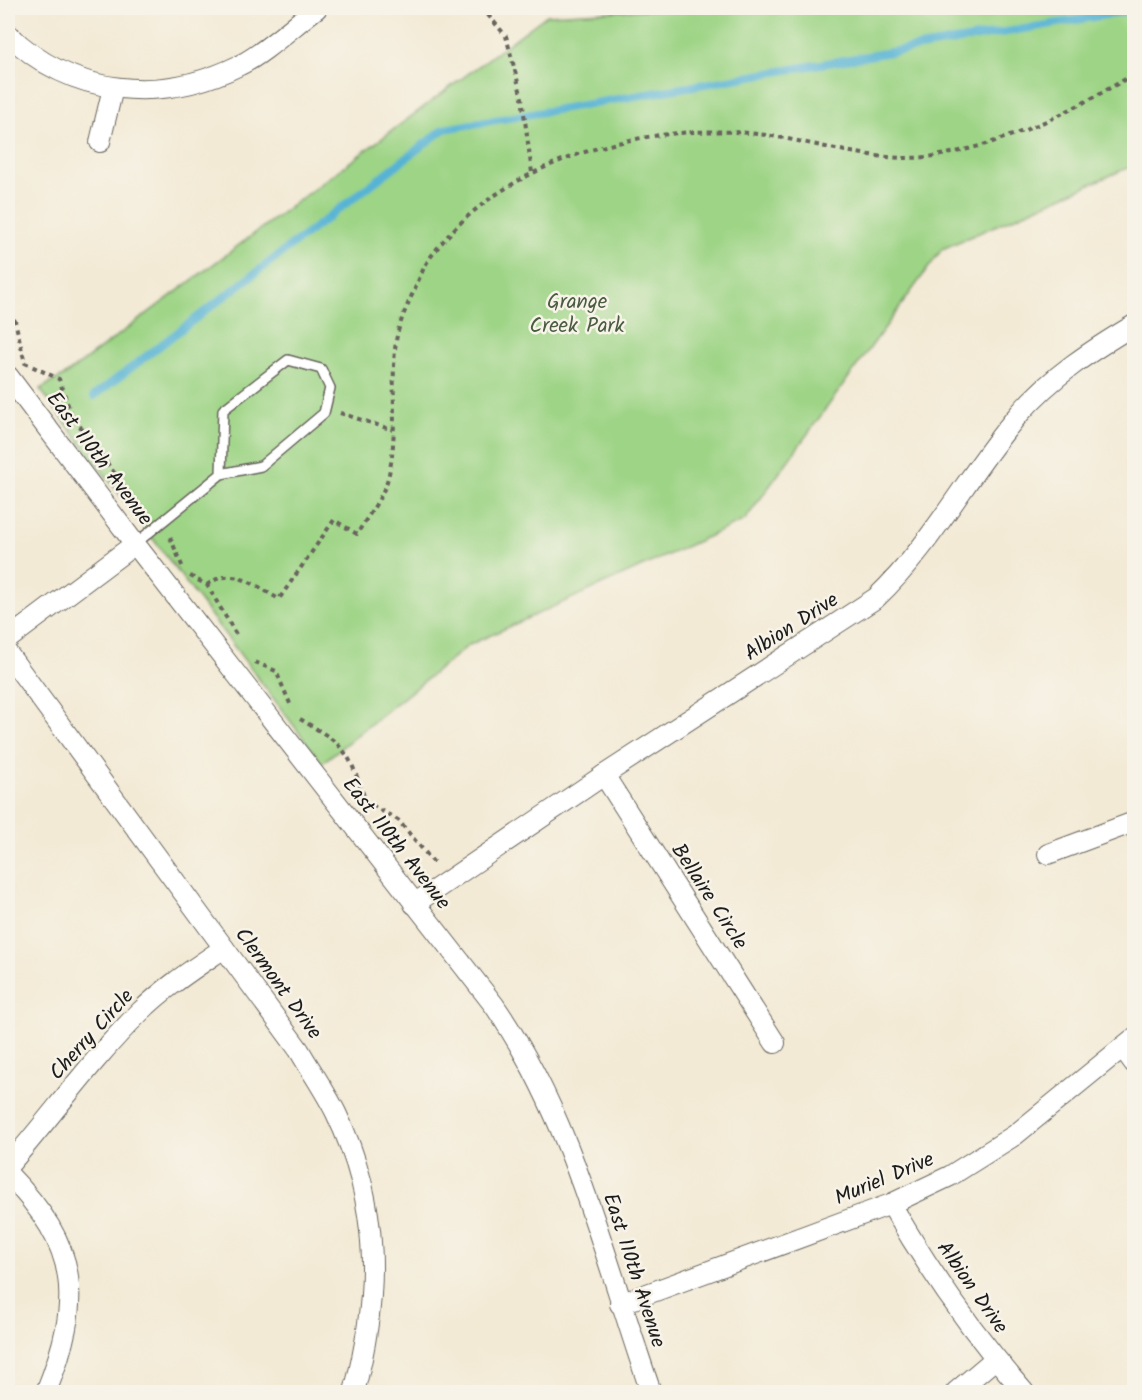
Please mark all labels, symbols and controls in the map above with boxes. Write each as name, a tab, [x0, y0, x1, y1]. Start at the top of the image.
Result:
park label: Grange Creek Park	[530, 286, 625, 343]
street label: East 110th Avenue	[37, 385, 161, 534]
street label: Albion Drive	[738, 584, 846, 670]
street label: East 110th Avenue	[333, 770, 459, 918]
street label: Bellaire Circle	[662, 837, 756, 957]
street label: Clermont Drive	[226, 921, 330, 1047]
street label: Cherry Circle	[42, 981, 143, 1088]
street label: Muriel Drive	[830, 1143, 940, 1215]
street label: East 110th Avenue	[593, 1189, 674, 1353]
street label: Albion Drive	[928, 1235, 1016, 1342]

